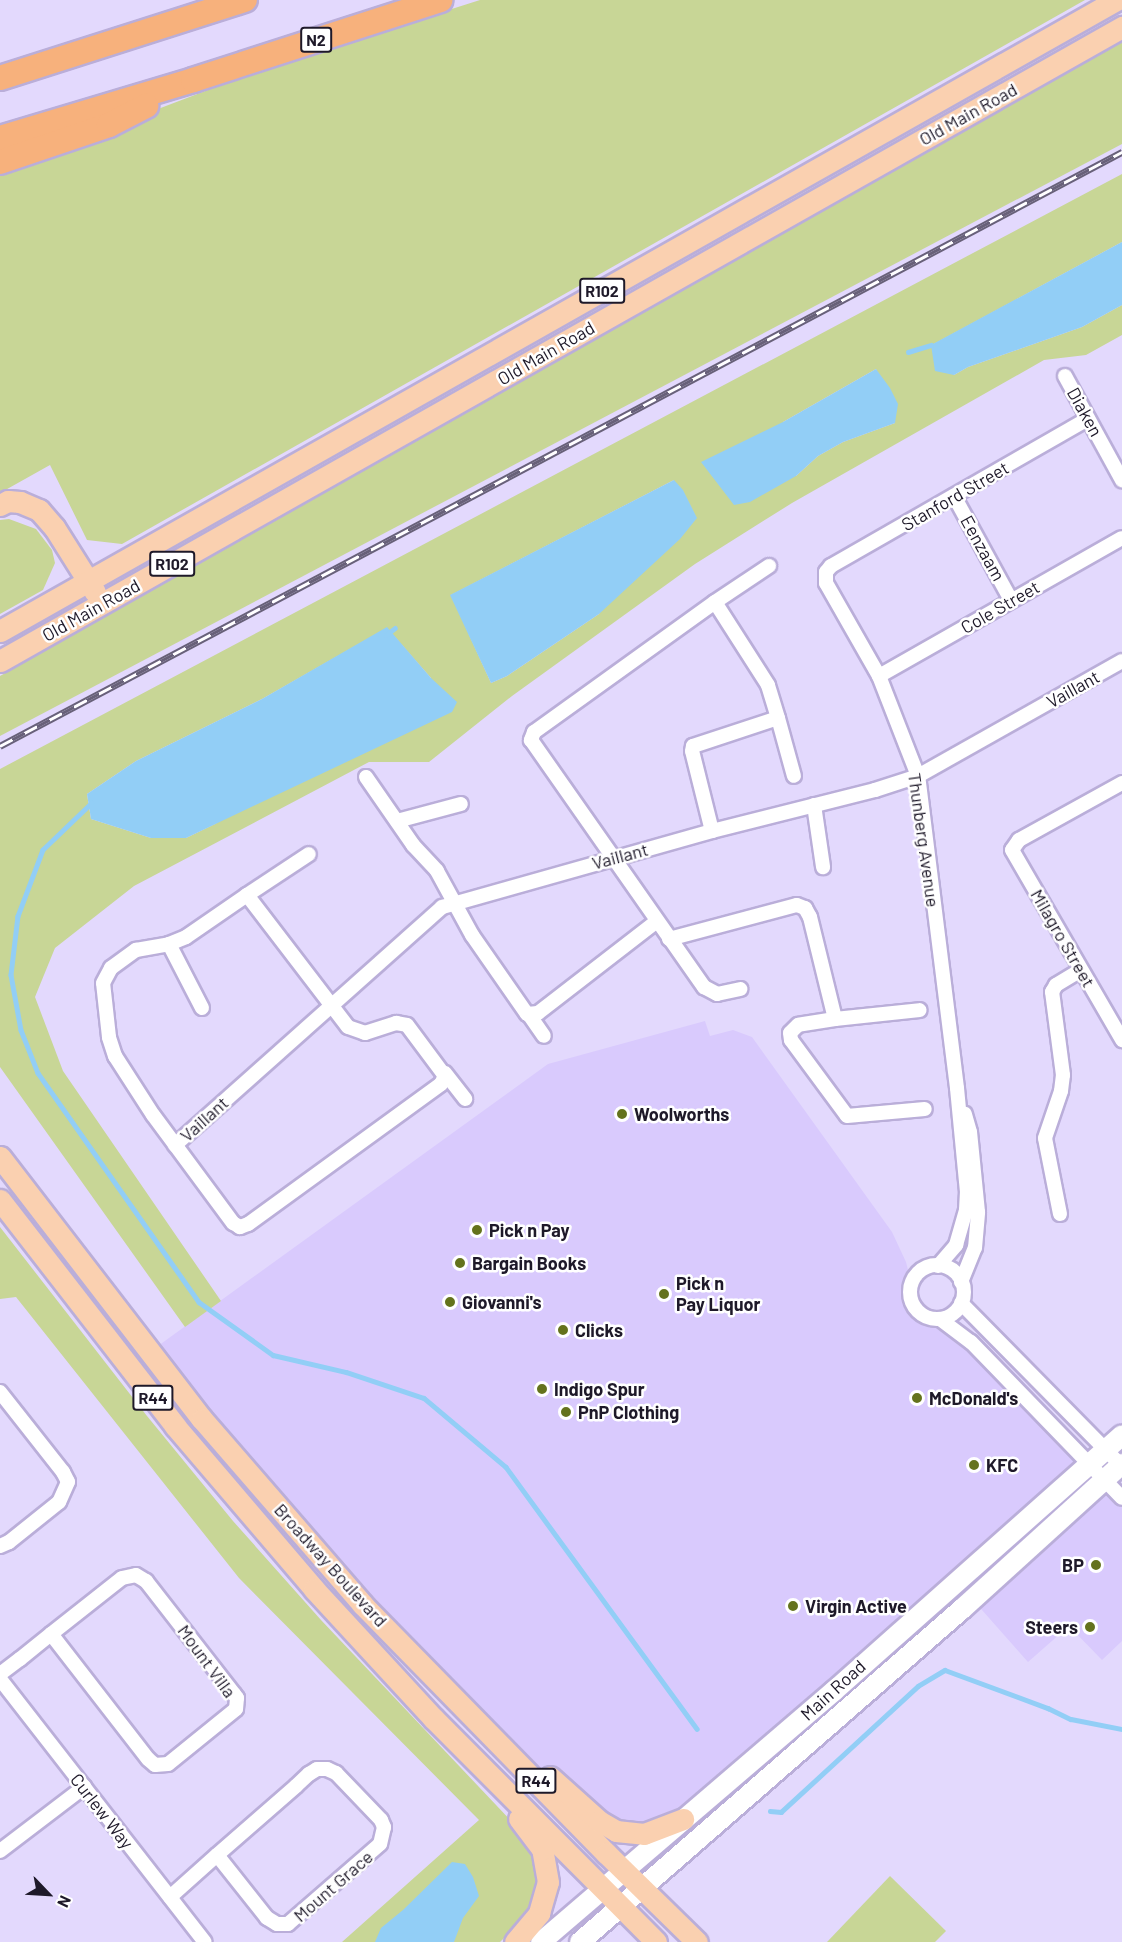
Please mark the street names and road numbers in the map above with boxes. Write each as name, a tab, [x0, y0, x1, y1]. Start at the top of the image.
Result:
road number: N2	[300, 27, 332, 53]
street label: Old Main Road	[915, 78, 1021, 150]
road number: R102	[578, 278, 626, 304]
street label: Old Main Road	[494, 317, 598, 389]
street label: Diaken	[1063, 384, 1107, 440]
street label: Stanford Street	[897, 457, 1013, 535]
street label: Eenzaam	[956, 512, 1010, 584]
road number: R102	[148, 551, 196, 577]
street label: Old Main Road	[38, 574, 144, 646]
street label: Cole Street	[957, 576, 1043, 638]
street label: Vaillant	[1043, 666, 1103, 712]
street label: Thunberg Avenue	[904, 771, 944, 909]
street label: Vaillant	[590, 838, 650, 874]
street label: Milagro Street	[1026, 885, 1100, 991]
street label: Vaillant	[175, 1092, 233, 1146]
road number: R44	[132, 1385, 174, 1411]
street label: Broadway Boulevard	[270, 1499, 392, 1631]
street label: Mount Villa	[173, 1620, 241, 1702]
street label: Main Road	[796, 1655, 870, 1725]
road number: R44	[515, 1768, 557, 1794]
street label: Curlew Way	[66, 1769, 138, 1853]
street label: Mount Grace	[289, 1846, 377, 1926]

